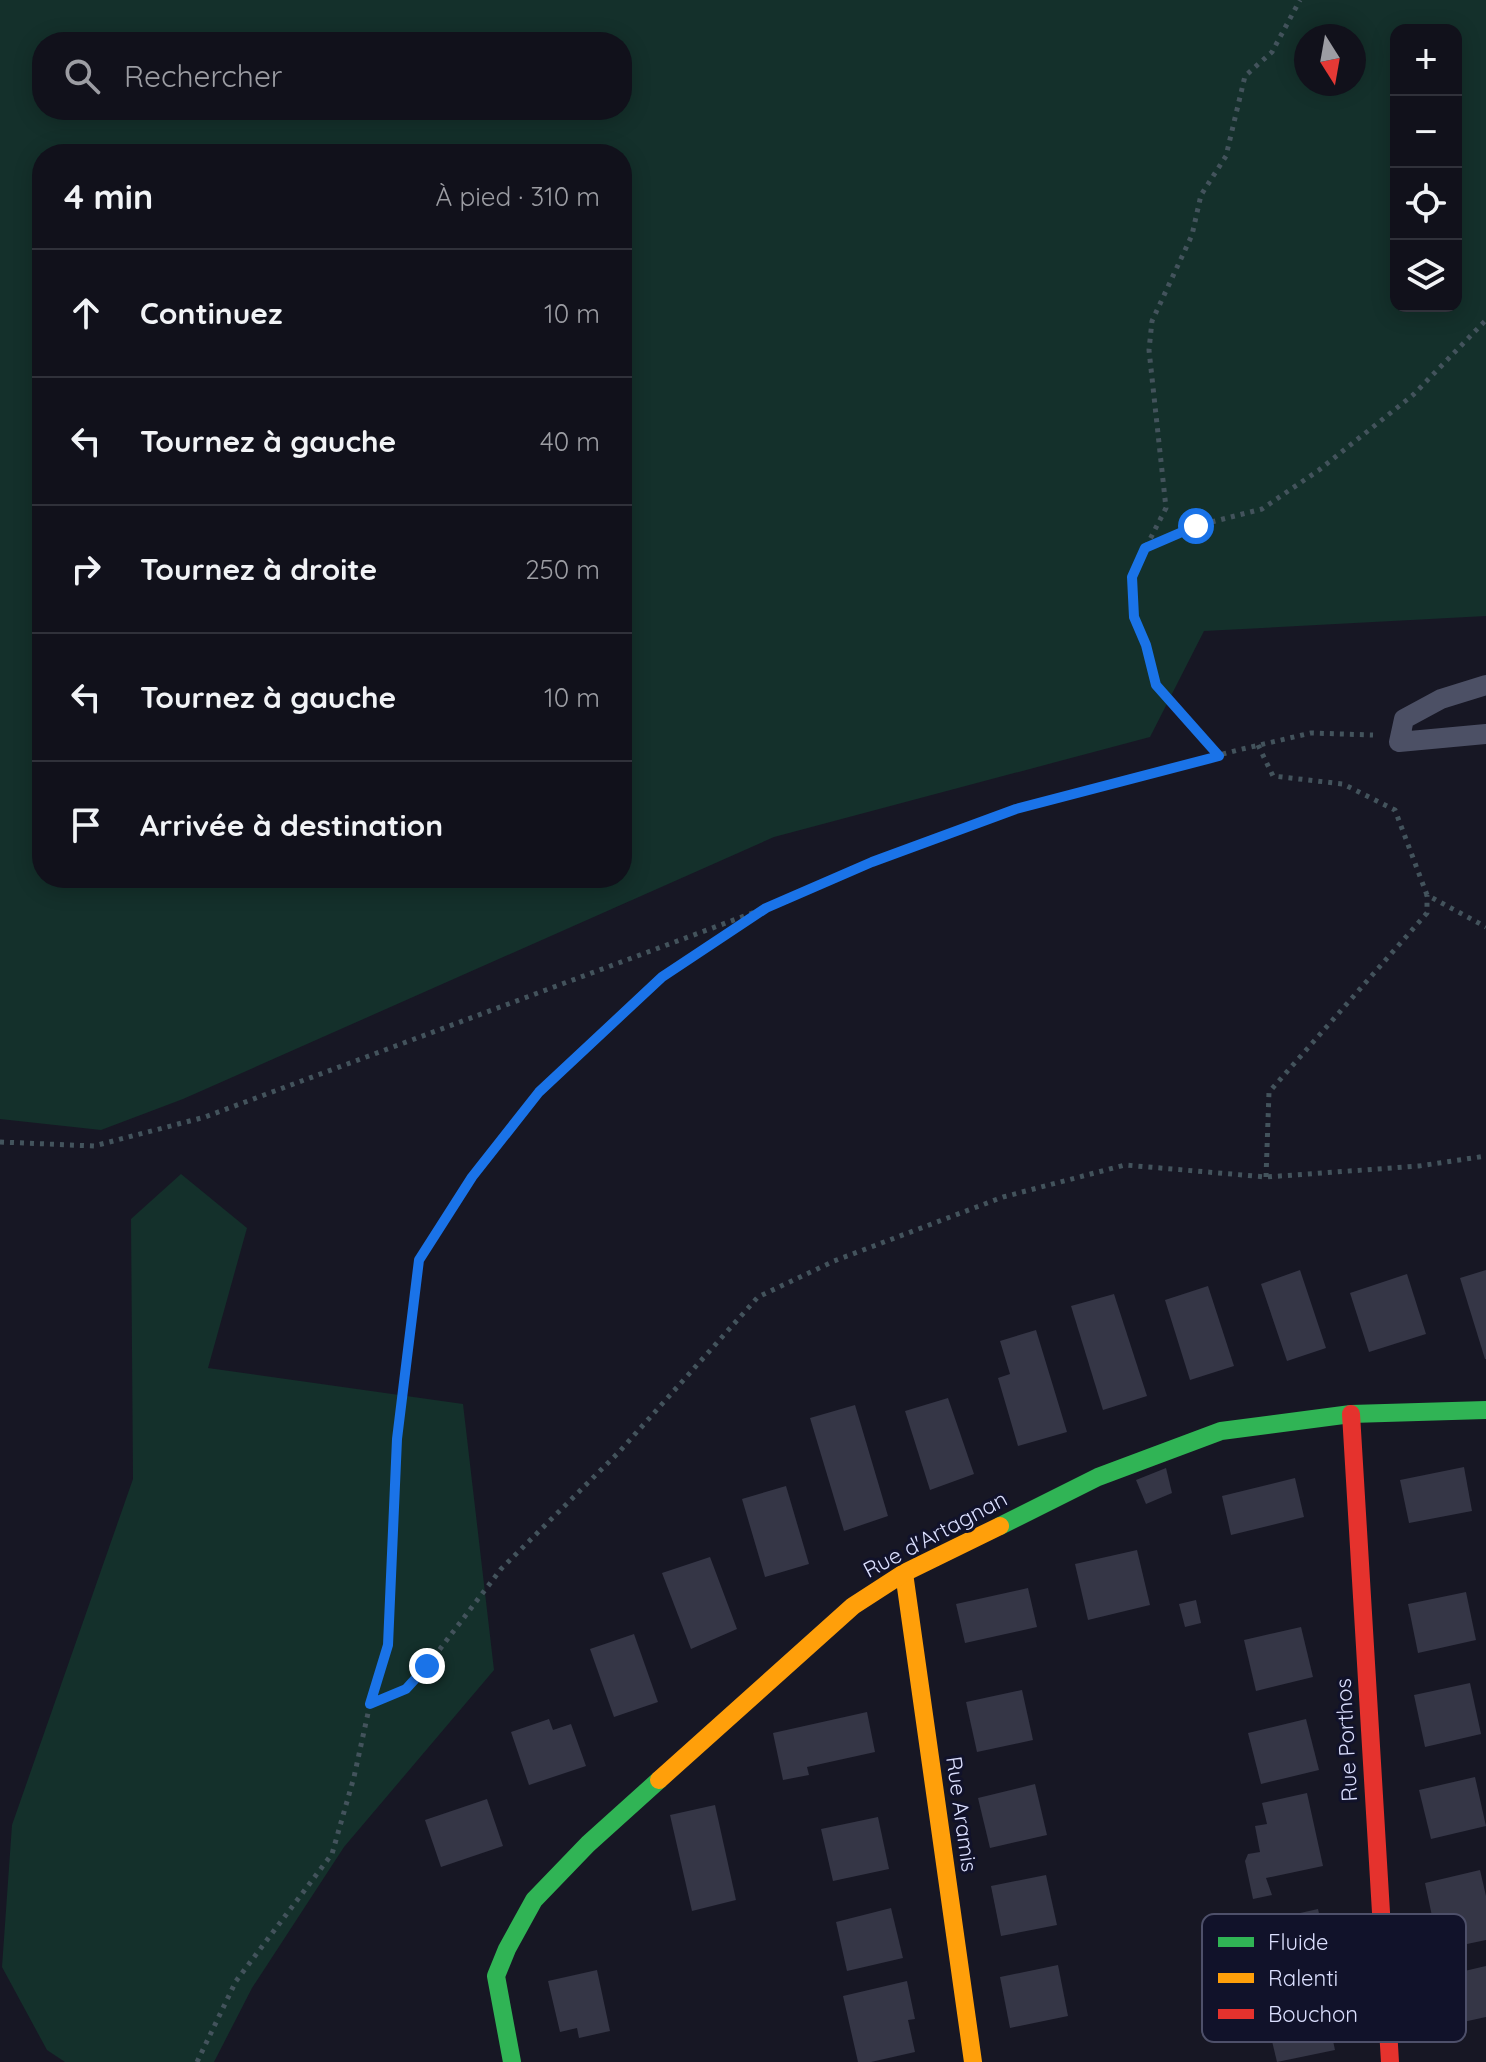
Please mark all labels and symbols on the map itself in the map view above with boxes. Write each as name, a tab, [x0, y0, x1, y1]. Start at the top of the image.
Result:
north arrow	[1294, 24, 1366, 96]
route start	[1178, 508, 1214, 544]
street label: Rue d'Artagnan	[858, 1484, 1012, 1584]
route end	[409, 1648, 445, 1684]
street label: Rue Porthos	[1329, 1678, 1363, 1802]
street label: Rue Aramis	[940, 1754, 984, 1874]
legend	[1202, 1914, 1466, 2042]
text: Fluide	[1268, 1928, 1328, 1956]
text: Ralenti	[1268, 1964, 1338, 1992]
text: Bouchon	[1268, 2000, 1358, 2028]

